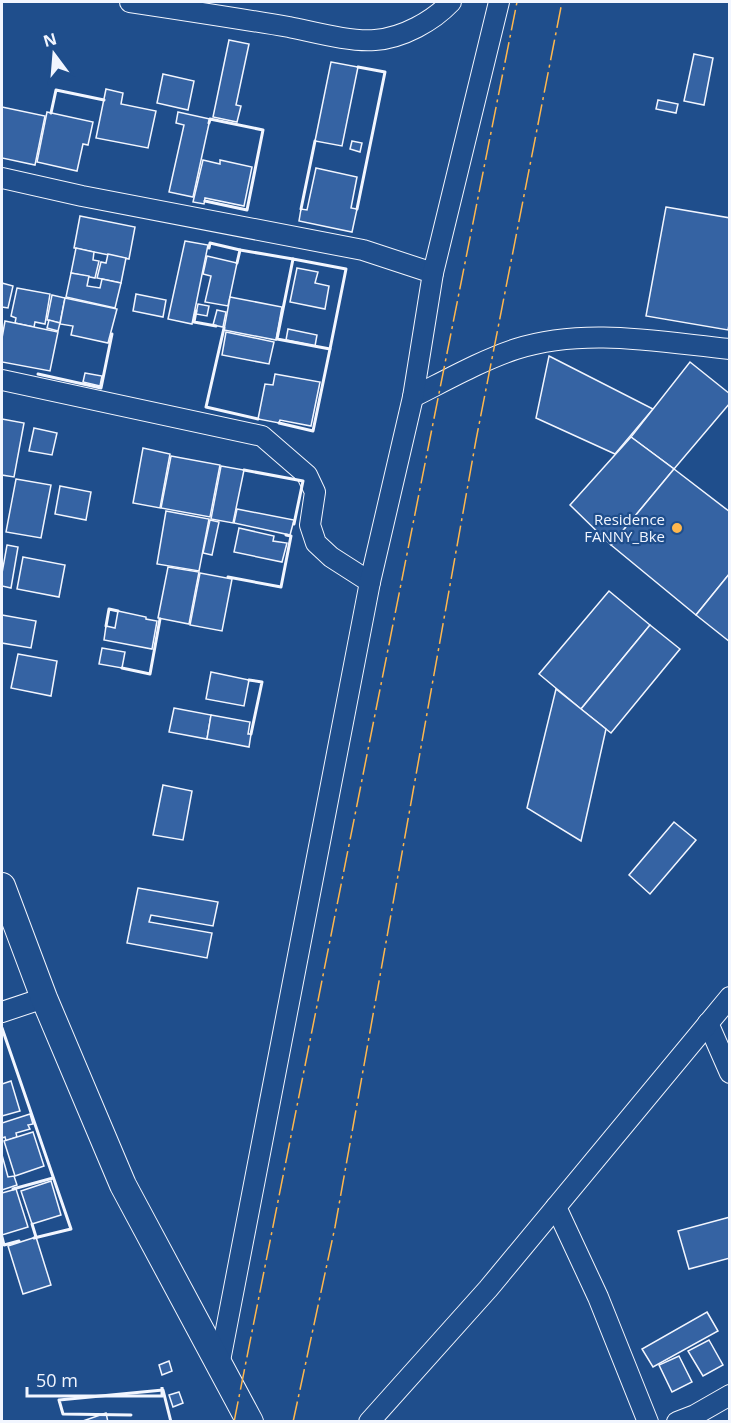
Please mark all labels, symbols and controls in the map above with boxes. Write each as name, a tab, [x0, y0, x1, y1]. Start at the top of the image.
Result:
north arrow	[24, 24, 84, 84]
text: N	[41, 27, 59, 52]
place label: Residence FANNY_Bke	[584, 509, 665, 546]
marker: Residence FANNY_Bke	[670, 521, 684, 535]
scale bar	[27, 1360, 162, 1398]
text: 50 m	[36, 1368, 78, 1392]

